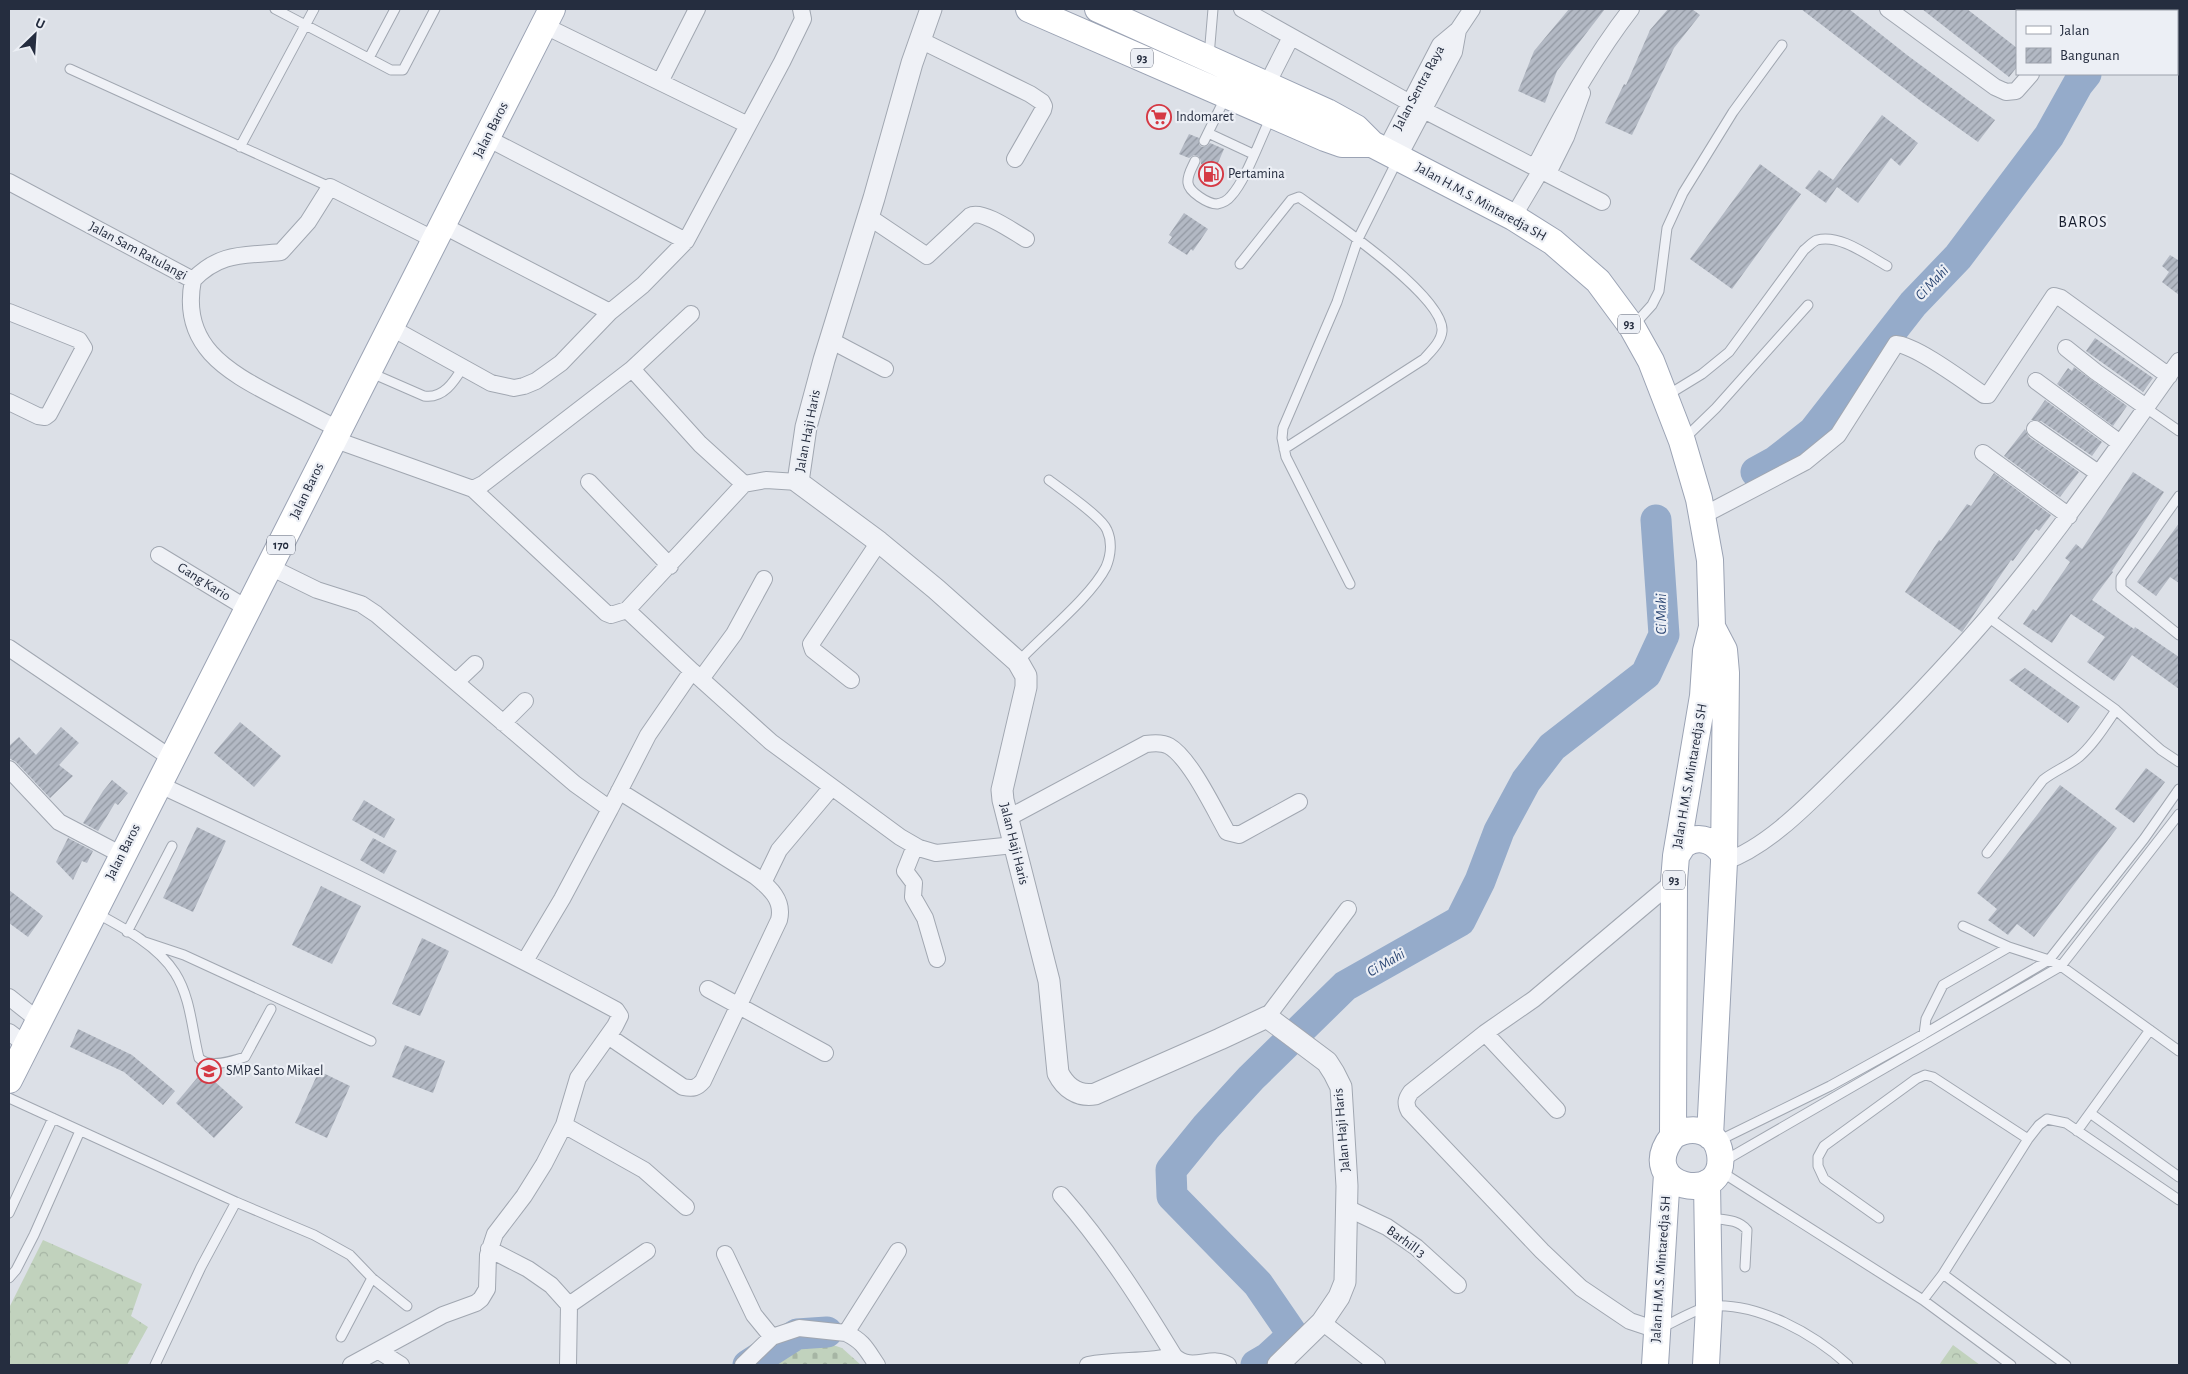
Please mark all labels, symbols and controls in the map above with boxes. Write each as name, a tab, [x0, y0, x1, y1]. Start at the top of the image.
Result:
north arrow	[10, 10, 60, 60]
legend	[2016, 10, 2178, 75]
text: U	[33, 16, 47, 32]
text: Jalan	[2060, 23, 2090, 38]
street label: Jalan Sentra Raya	[1391, 43, 1447, 133]
road number: 93	[1131, 48, 1153, 68]
text: Bangunan	[2060, 48, 2120, 63]
street label: Jalan Baros	[471, 100, 511, 160]
supermarket icon: Indomaret	[1146, 104, 1172, 130]
place label: Indomaret	[1176, 110, 1234, 124]
street label: Jalan H.M.S. Mintaredja SH	[1413, 160, 1549, 244]
fuel station icon: Pertamina	[1198, 161, 1224, 187]
place label: Pertamina	[1228, 167, 1285, 181]
district label: BAROS	[2058, 214, 2108, 230]
street label: Jalan Sam Ratulangi	[87, 219, 189, 283]
water label: Ci Mahi	[1913, 263, 1951, 303]
road number: 93	[1618, 314, 1640, 334]
street label: Jalan Haji Haris	[793, 389, 823, 473]
street label: Jalan Baros	[287, 461, 327, 521]
road number: 170	[267, 536, 295, 554]
street label: Gang Kario	[175, 560, 233, 604]
water label: Ci Mahi	[1654, 594, 1669, 634]
street label: Jalan H.M.S. Mintaredja SH	[1670, 702, 1710, 850]
street label: Jalan Haji Haris	[997, 802, 1031, 886]
street label: Jalan Baros	[103, 822, 143, 882]
road number: 93	[1663, 870, 1685, 890]
water label: Ci Mahi	[1365, 946, 1407, 980]
school or university icon: SMP Santo Mikael	[196, 1058, 222, 1084]
place label: SMP Santo Mikael	[226, 1064, 323, 1078]
street label: Jalan Haji Haris	[1331, 1088, 1353, 1172]
street label: Jalan H.M.S. Mintaredja SH	[1649, 1195, 1673, 1343]
street label: Barhill 3	[1384, 1223, 1428, 1261]

